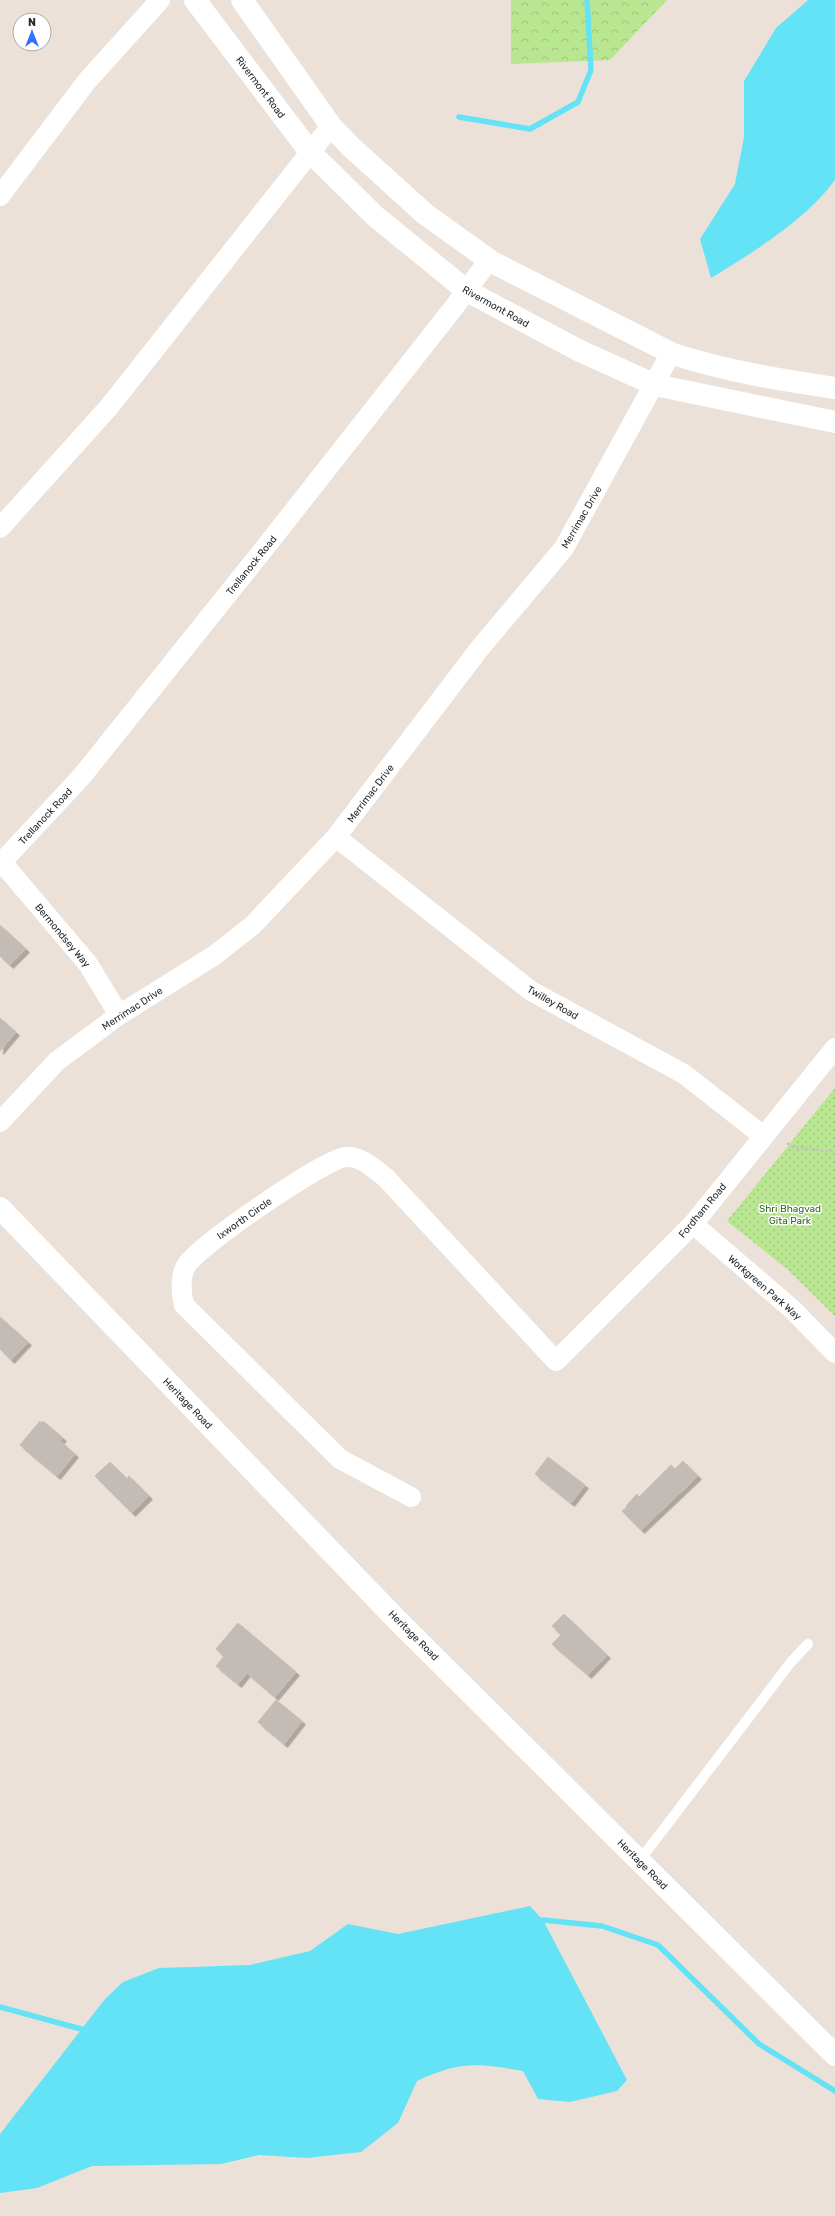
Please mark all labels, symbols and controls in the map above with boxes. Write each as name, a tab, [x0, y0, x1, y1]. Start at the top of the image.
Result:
north arrow	[12, 12, 52, 52]
text: N	[28, 16, 36, 29]
street label: Rivermont Road	[233, 54, 287, 121]
street label: Rivermont Road	[460, 284, 531, 330]
street label: Merrimac Drive	[559, 484, 605, 551]
street label: Trellanock Road	[224, 533, 279, 598]
street label: Merrimac Drive	[345, 762, 397, 825]
street label: Trellanock Road	[16, 786, 75, 848]
street label: Bermondsey Way	[32, 901, 93, 970]
street label: Twilley Road	[525, 983, 580, 1022]
street label: Merrimac Drive	[100, 985, 165, 1033]
street label: Fordham Road	[676, 1181, 729, 1240]
street label: Ixworth Circle	[215, 1195, 275, 1242]
park label: Shri Bhagvad Gita Park	[759, 1203, 821, 1227]
street label: Workgreen Park Way	[725, 1253, 804, 1323]
street label: Heritage Road	[160, 1376, 215, 1432]
street label: Heritage Road	[386, 1608, 441, 1663]
street label: Heritage Road	[615, 1837, 670, 1892]

